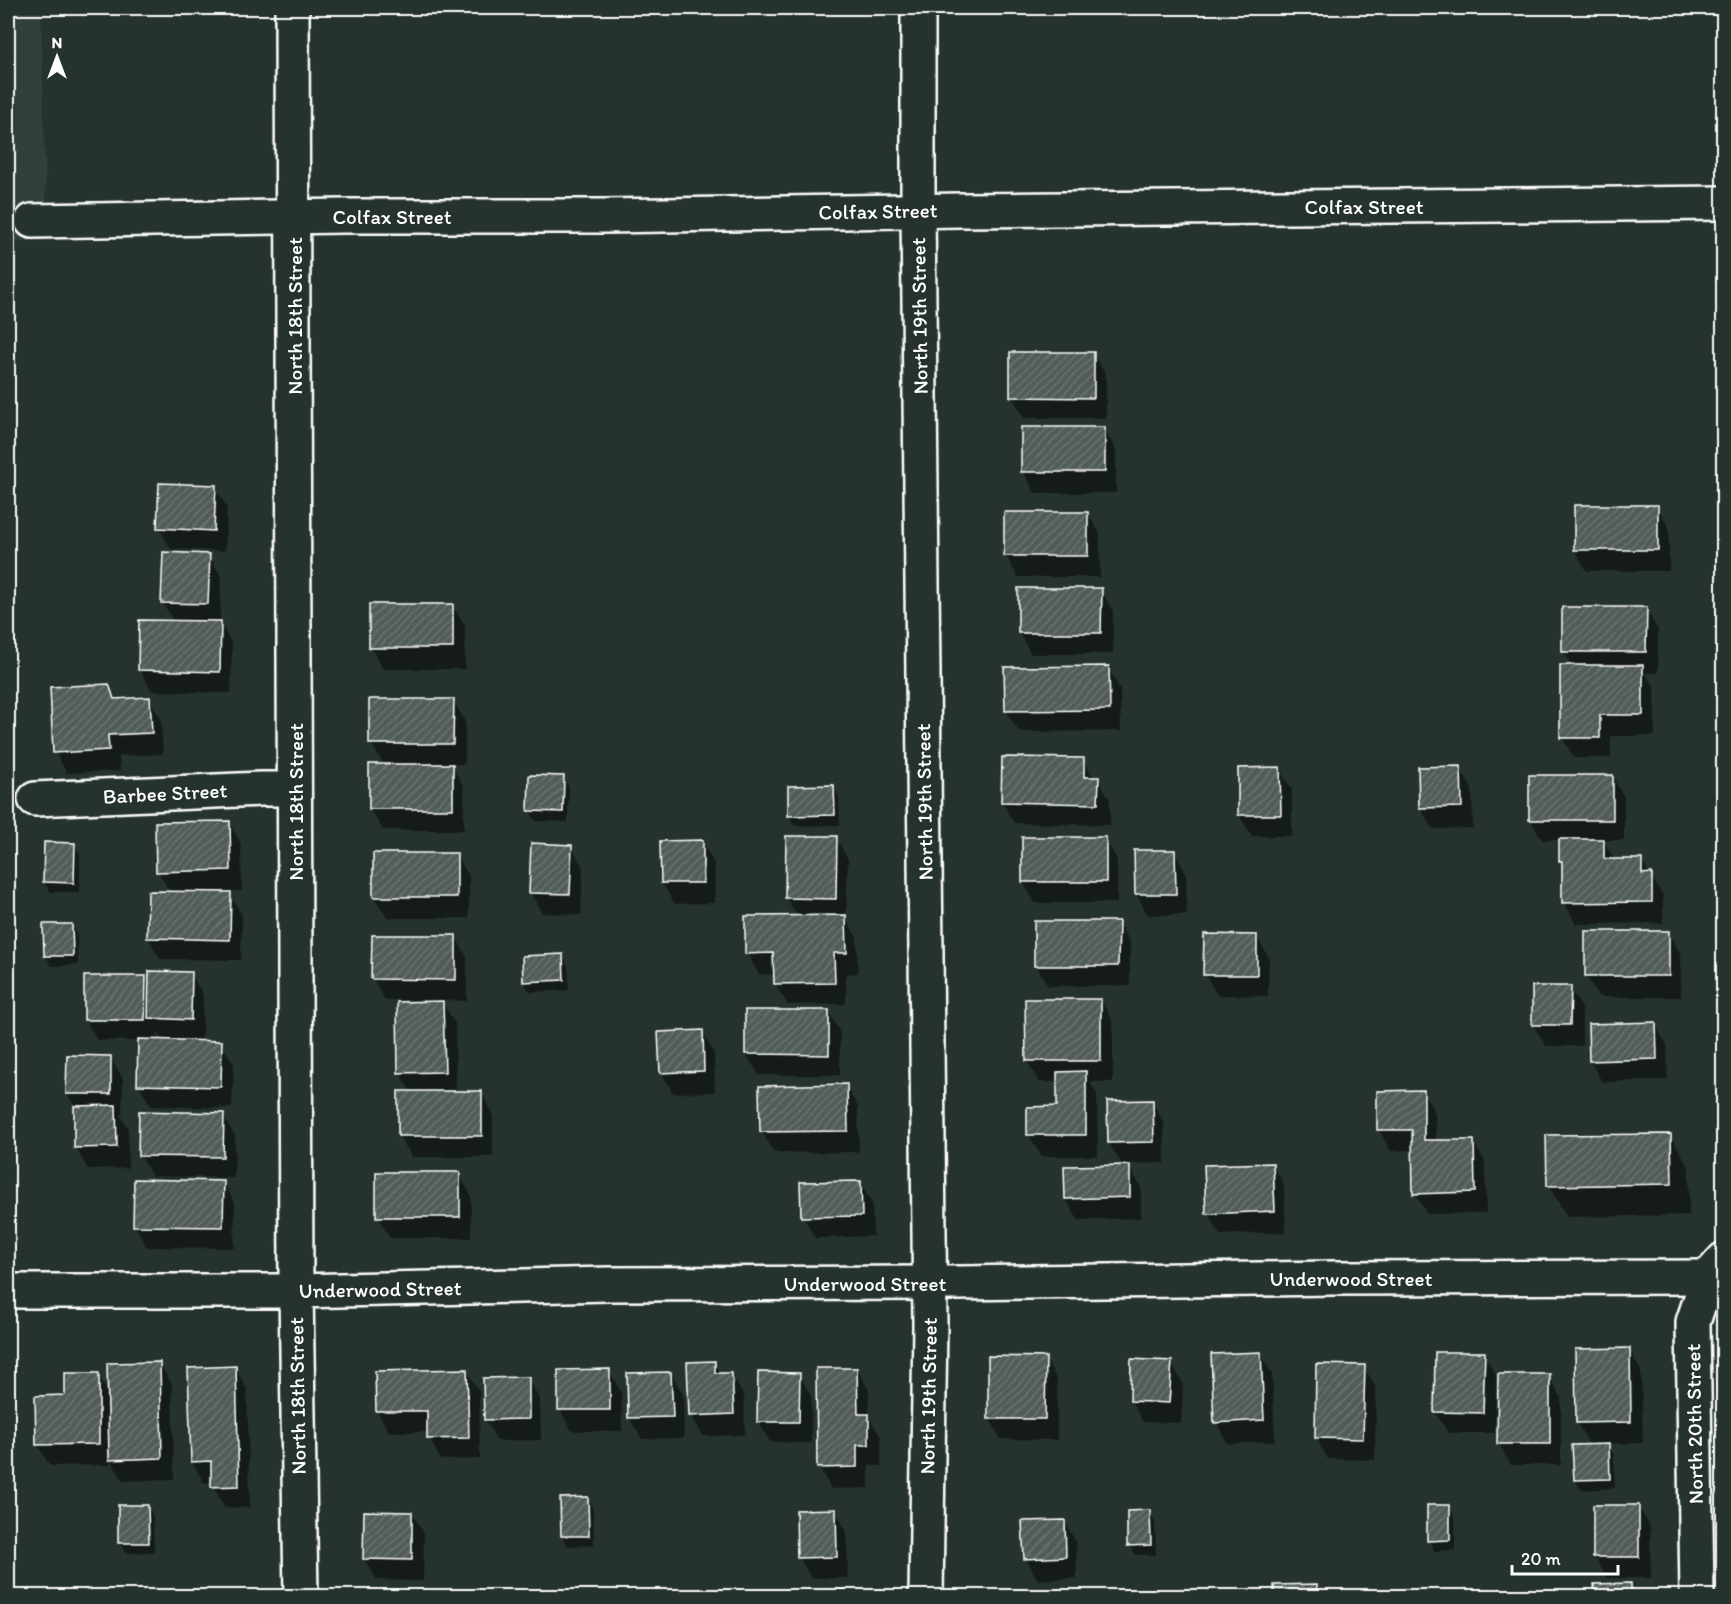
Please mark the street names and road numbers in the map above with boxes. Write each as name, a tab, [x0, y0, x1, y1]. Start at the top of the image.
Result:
street label: Colfax Street	[1304, 194, 1424, 219]
street label: Colfax Street	[818, 197, 938, 225]
street label: Colfax Street	[332, 204, 452, 229]
street label: North 18th Street	[282, 237, 307, 395]
street label: North 19th Street	[905, 237, 933, 395]
street label: North 18th Street	[283, 723, 308, 881]
street label: North 19th Street	[910, 723, 938, 881]
street label: Barbee Street	[102, 777, 228, 809]
street label: Underwood Street	[1270, 1266, 1433, 1291]
street label: Underwood Street	[784, 1271, 947, 1296]
street label: Underwood Street	[298, 1275, 462, 1303]
street label: North 18th Street	[283, 1317, 311, 1475]
street label: North 19th Street	[914, 1317, 942, 1475]
street label: North 20th Street	[1680, 1344, 1708, 1504]

